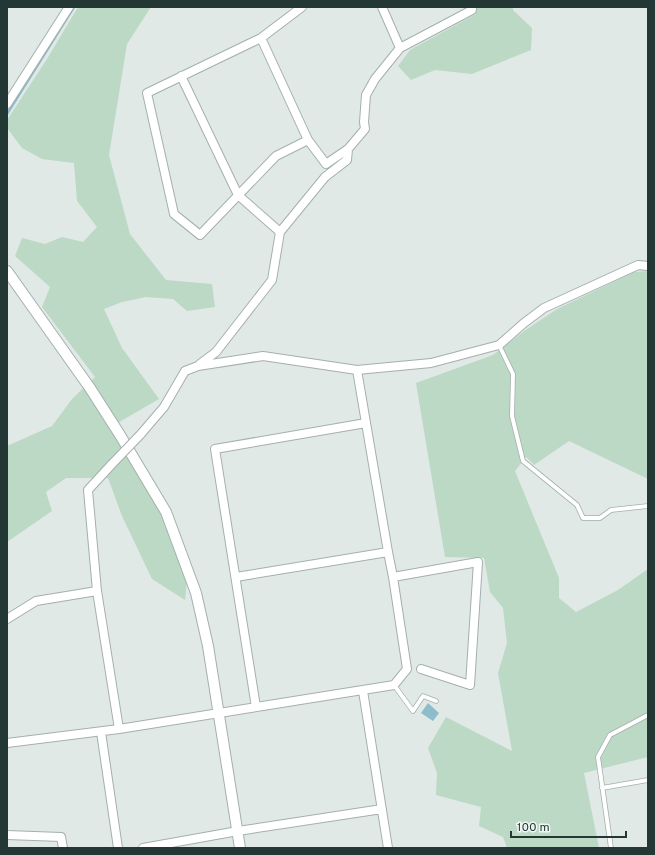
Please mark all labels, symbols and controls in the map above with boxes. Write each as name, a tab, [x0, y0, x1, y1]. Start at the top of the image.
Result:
scale bar	[511, 813, 626, 839]
text: 100 m	[517, 820, 550, 836]

